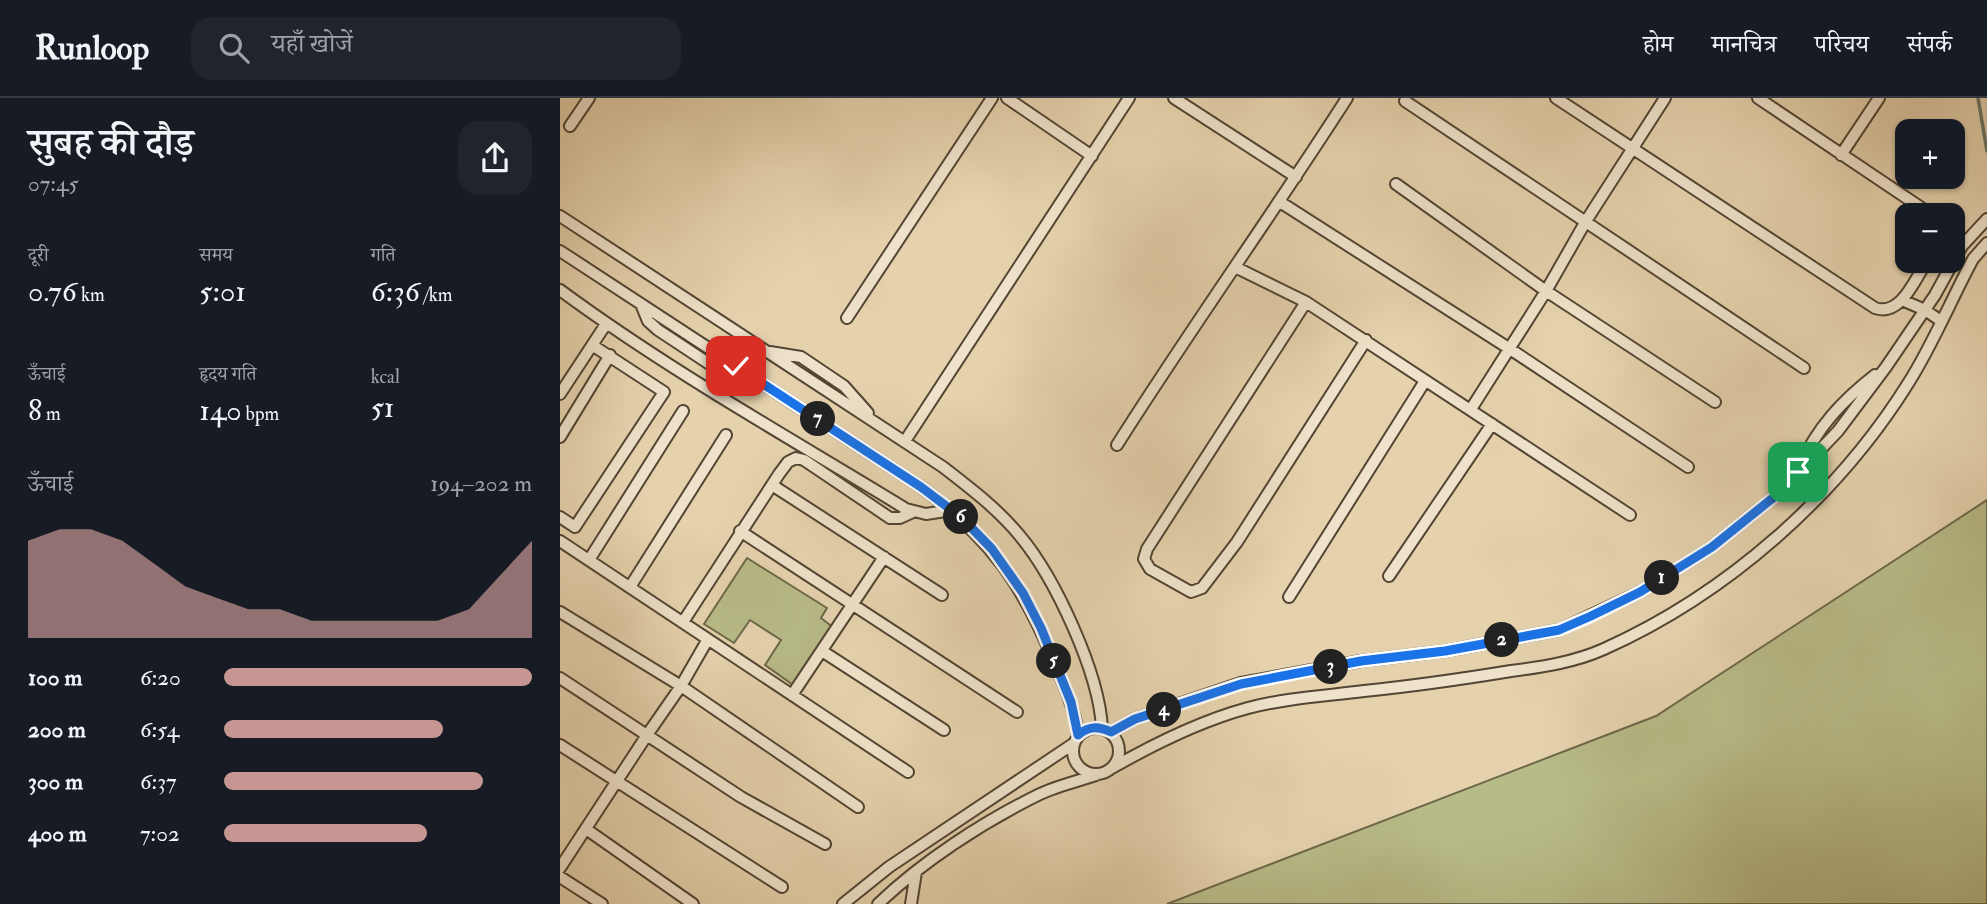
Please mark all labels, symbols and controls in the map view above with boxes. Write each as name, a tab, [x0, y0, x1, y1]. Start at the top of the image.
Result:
search box	[191, 17, 681, 80]
text: Runloop	[35, 28, 149, 69]
text: यहाँ खोजें	[271, 28, 353, 60]
icon: search	[215, 29, 253, 67]
text: होम	[1643, 29, 1673, 60]
text: मानचित्र	[1711, 29, 1777, 60]
text: परिचय	[1815, 29, 1869, 60]
text: संपर्क	[1907, 29, 1952, 60]
text: सुबह की दौड़	[28, 119, 194, 167]
map controls	[1895, 119, 1965, 273]
button: +	[1895, 119, 1965, 189]
button: share	[458, 121, 532, 195]
text: 07:45	[28, 169, 79, 198]
button: −	[1895, 203, 1965, 273]
text: दूरी	[28, 243, 49, 267]
text: समय	[199, 243, 233, 267]
text: गति	[371, 243, 396, 267]
text: 0.76	[28, 273, 77, 310]
text: 5:01	[199, 273, 246, 310]
text: 6:36	[371, 273, 420, 310]
text: km	[77, 283, 105, 307]
text: /km	[420, 283, 453, 307]
pin	[706, 336, 766, 396]
icon: check	[717, 347, 755, 385]
text: ऊँचाई	[28, 362, 65, 386]
text: हृदय गति	[199, 362, 257, 386]
text: kcal	[371, 365, 400, 389]
text: 51	[371, 389, 395, 426]
text: 8	[28, 392, 42, 429]
text: 140	[199, 392, 242, 429]
text: m	[42, 402, 61, 426]
text: bpm	[242, 402, 279, 426]
pin: 7	[800, 402, 836, 436]
text: 7	[813, 406, 822, 430]
pin	[1768, 442, 1828, 502]
icon: arrive	[1779, 453, 1817, 491]
text: ऊँचाई	[28, 469, 73, 498]
text: 194–202 m	[430, 469, 532, 498]
pin: 6	[944, 500, 978, 534]
text: 6	[956, 504, 965, 528]
pin: 1	[1644, 560, 1680, 596]
text: 1	[1658, 565, 1665, 589]
pin: 2	[1485, 622, 1520, 658]
text: 2	[1497, 627, 1506, 651]
pin: 5	[1036, 644, 1072, 678]
text: 5	[1049, 648, 1058, 672]
pin: 3	[1314, 650, 1348, 684]
text: 3	[1327, 654, 1334, 678]
text: 100 m	[28, 663, 82, 692]
text: 6:20	[140, 663, 181, 692]
pin: 4	[1146, 692, 1182, 728]
text: 4	[1158, 697, 1169, 721]
text: 200 m	[28, 715, 86, 744]
text: 6:54	[140, 715, 179, 744]
text: 300 m	[28, 767, 83, 796]
text: 6:37	[140, 767, 177, 796]
text: 400 m	[28, 819, 87, 848]
text: 7:02	[140, 819, 180, 848]

